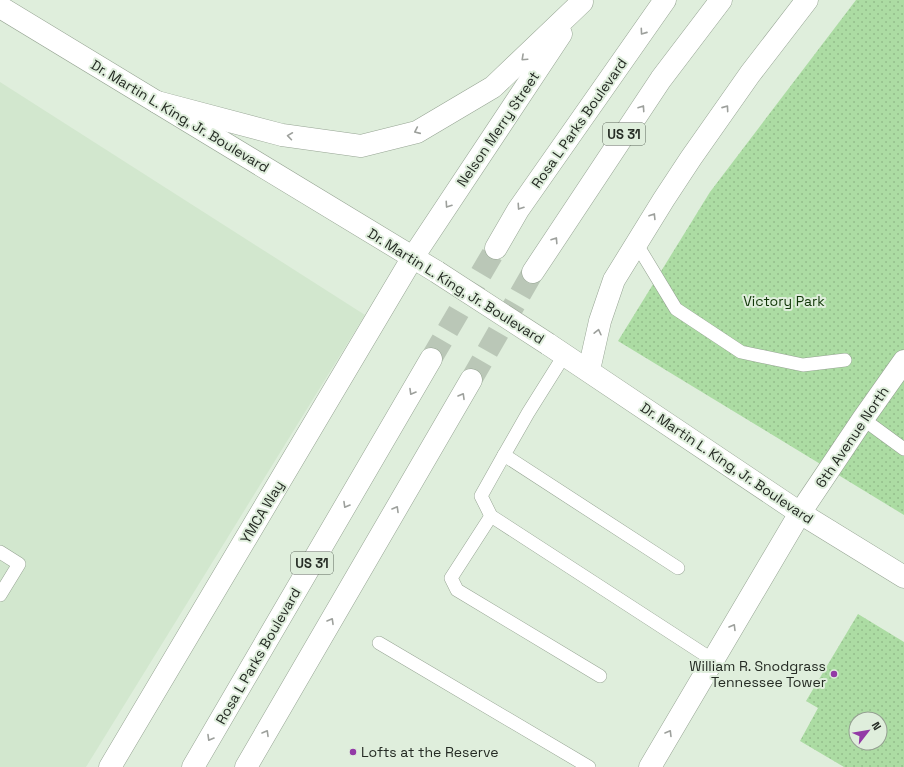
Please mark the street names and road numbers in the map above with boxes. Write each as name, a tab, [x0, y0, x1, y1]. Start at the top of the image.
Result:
street label: Rosa L Parks Boulevard	[527, 55, 631, 191]
street label: Dr. Martin L. King, Jr. Boulevard	[88, 56, 272, 176]
street label: Nelson Merry Street	[453, 68, 543, 190]
road number: US 31	[603, 123, 645, 145]
street label: Dr. Martin L. King, Jr. Boulevard	[364, 224, 548, 348]
street label: 6th Avenue North	[811, 383, 893, 491]
street label: Dr. Martin L. King, Jr. Boulevard	[637, 398, 817, 528]
street label: YMCA Way	[236, 477, 288, 547]
road number: US 31	[291, 552, 333, 574]
street label: Rosa L Parks Boulevard	[212, 585, 304, 727]

